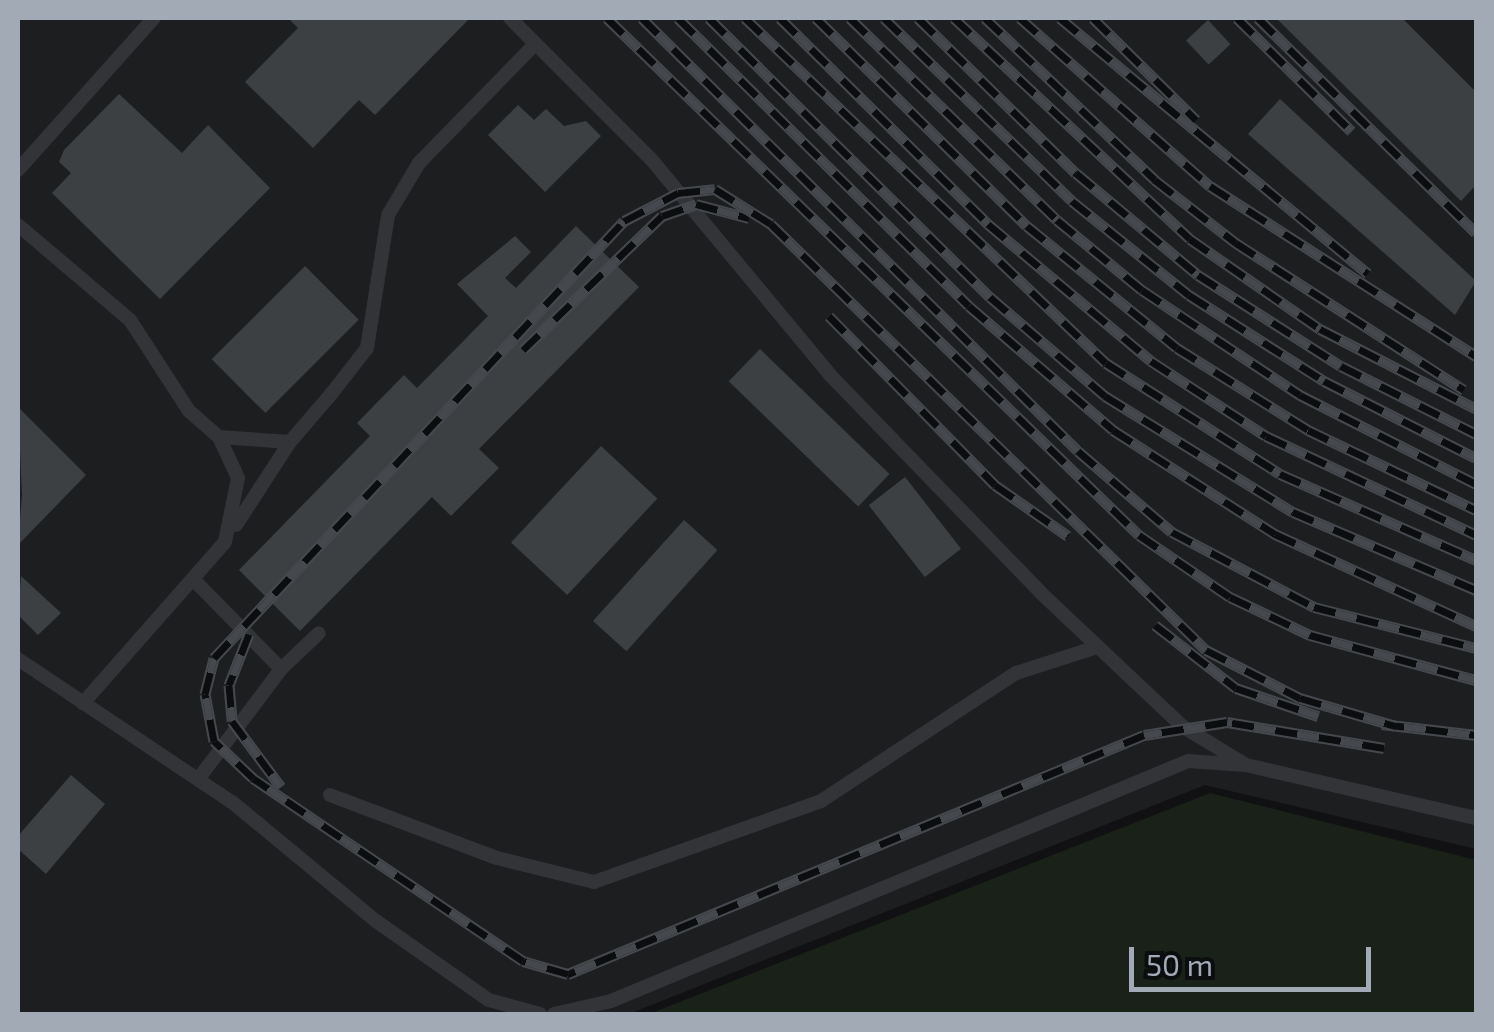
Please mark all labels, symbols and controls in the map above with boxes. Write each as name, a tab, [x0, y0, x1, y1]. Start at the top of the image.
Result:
scale bar	[1134, 927, 1376, 989]
text: 50 m	[1146, 946, 1213, 982]

